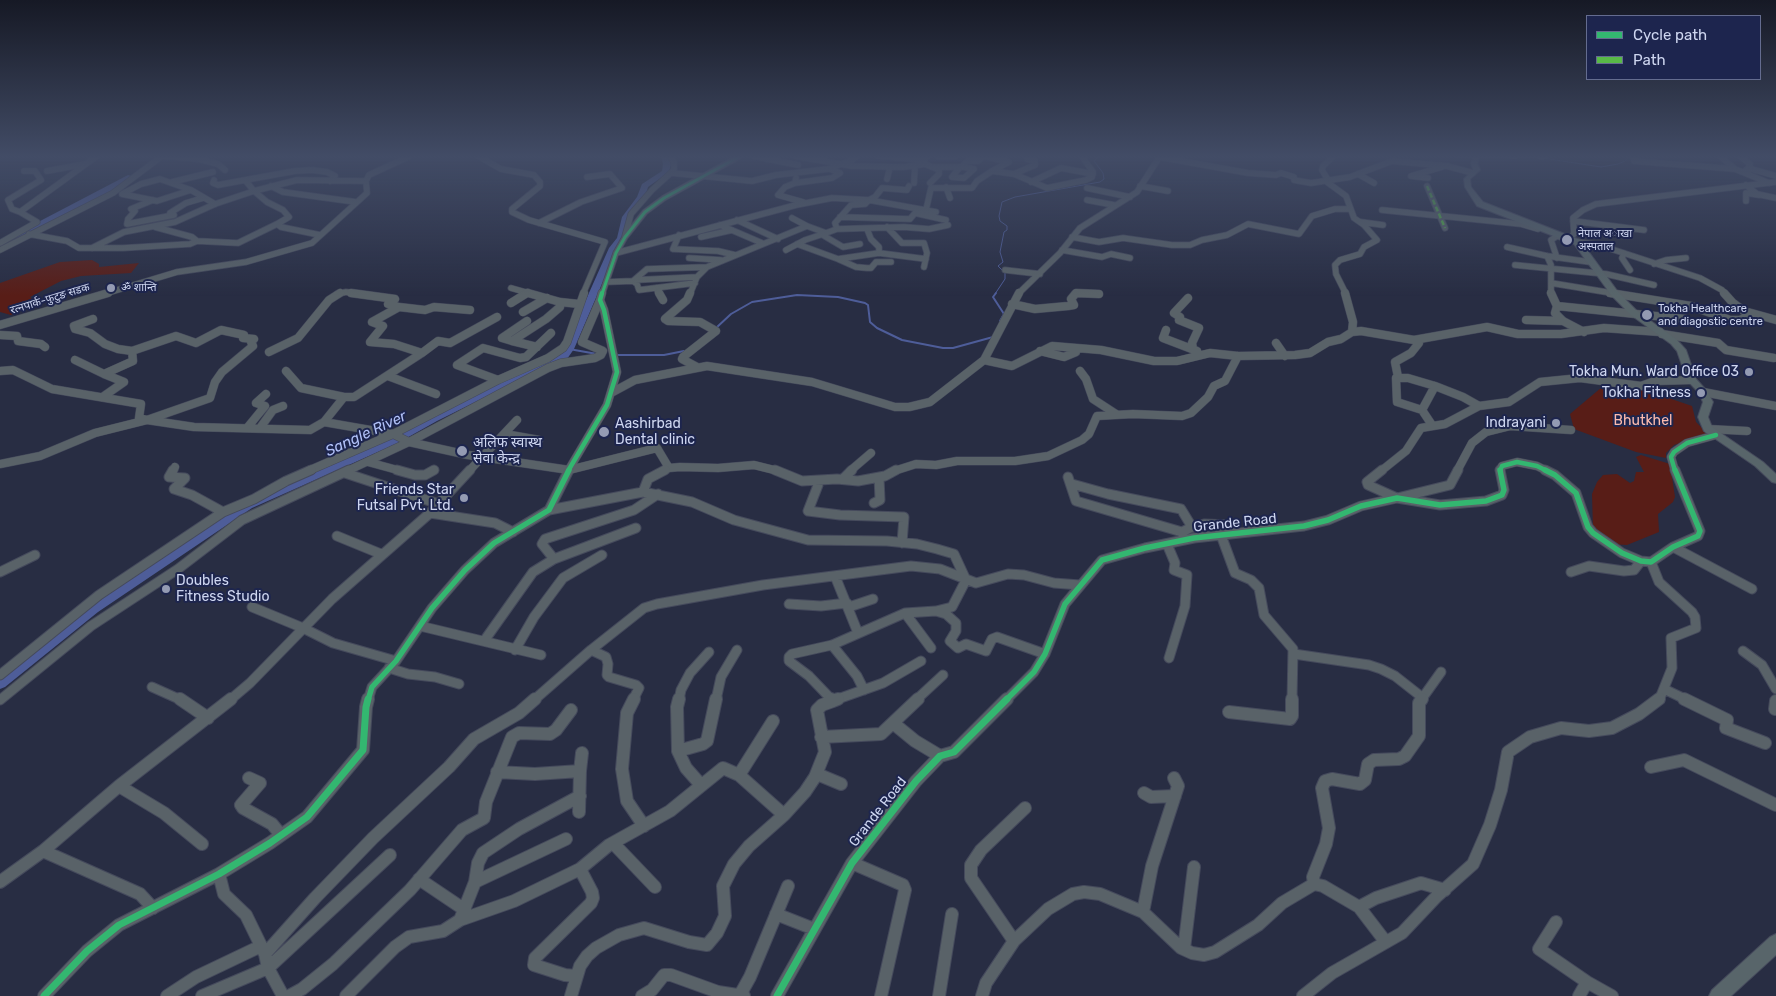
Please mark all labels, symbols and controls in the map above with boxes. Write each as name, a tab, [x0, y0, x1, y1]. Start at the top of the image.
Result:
legend	[1586, 15, 1761, 80]
text: Cycle path	[1633, 26, 1707, 44]
text: Path	[1633, 51, 1666, 69]
place label: नेपाल अाखा अस्पताल	[1578, 227, 1632, 253]
marker: नेपाल अाखा अस्पताल	[1560, 233, 1574, 247]
street label: रत्नपार्क-फुटुङ सडक	[9, 281, 91, 317]
place label: ॐ शान्ति	[121, 281, 157, 295]
marker: ॐ शान्ति	[105, 282, 117, 294]
place label: Tokha Healthcare and diagostic centre	[1658, 302, 1763, 328]
marker: Tokha Healthcare and diagostic centre	[1640, 308, 1654, 322]
place label: Tokha Mun. Ward Office 03	[1569, 364, 1739, 380]
marker: Tokha Mun. Ward Office 03	[1743, 366, 1755, 378]
place label: Tokha Fitness	[1602, 385, 1691, 401]
marker: Tokha Fitness	[1695, 387, 1707, 399]
water label: Sangle River	[323, 407, 409, 461]
park label: Bhutkhel	[1614, 413, 1672, 429]
place label: Indrayani	[1486, 415, 1546, 431]
place label: Aashirbad Dental clinic	[615, 416, 695, 448]
marker: Indrayani	[1550, 417, 1562, 429]
marker: Aashirbad Dental clinic	[597, 425, 611, 439]
place label: अलिफ स्वास्थ सेवा केन्द्र	[473, 435, 542, 468]
marker: अलिफ स्वास्थ सेवा केन्द्र	[455, 444, 469, 458]
place label: Friends Star Futsal Pvt. Ltd.	[357, 482, 454, 514]
marker: Friends Star Futsal Pvt. Ltd.	[458, 492, 470, 504]
street label: Grande Road	[1192, 510, 1278, 536]
place label: Doubles Fitness Studio	[176, 573, 269, 606]
marker: Doubles Fitness Studio	[160, 583, 172, 595]
street label: Grande Road	[846, 774, 910, 850]

